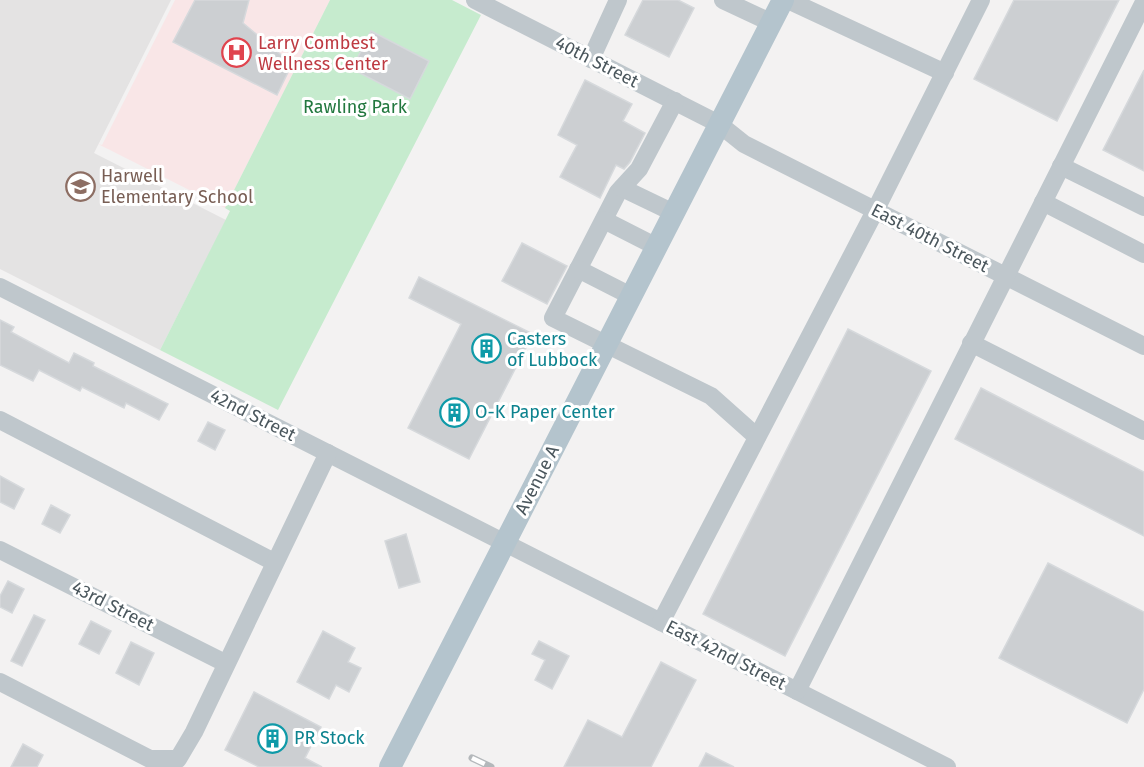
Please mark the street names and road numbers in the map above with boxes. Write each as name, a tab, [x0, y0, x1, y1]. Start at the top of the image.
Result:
street label: 40th Street	[552, 32, 643, 93]
street label: East 40th Street	[868, 199, 993, 277]
street label: 42nd Street	[207, 384, 300, 446]
street label: Avenue A	[510, 441, 564, 518]
street label: 43rd Street	[68, 576, 158, 636]
street label: East 42nd Street	[662, 615, 790, 695]

